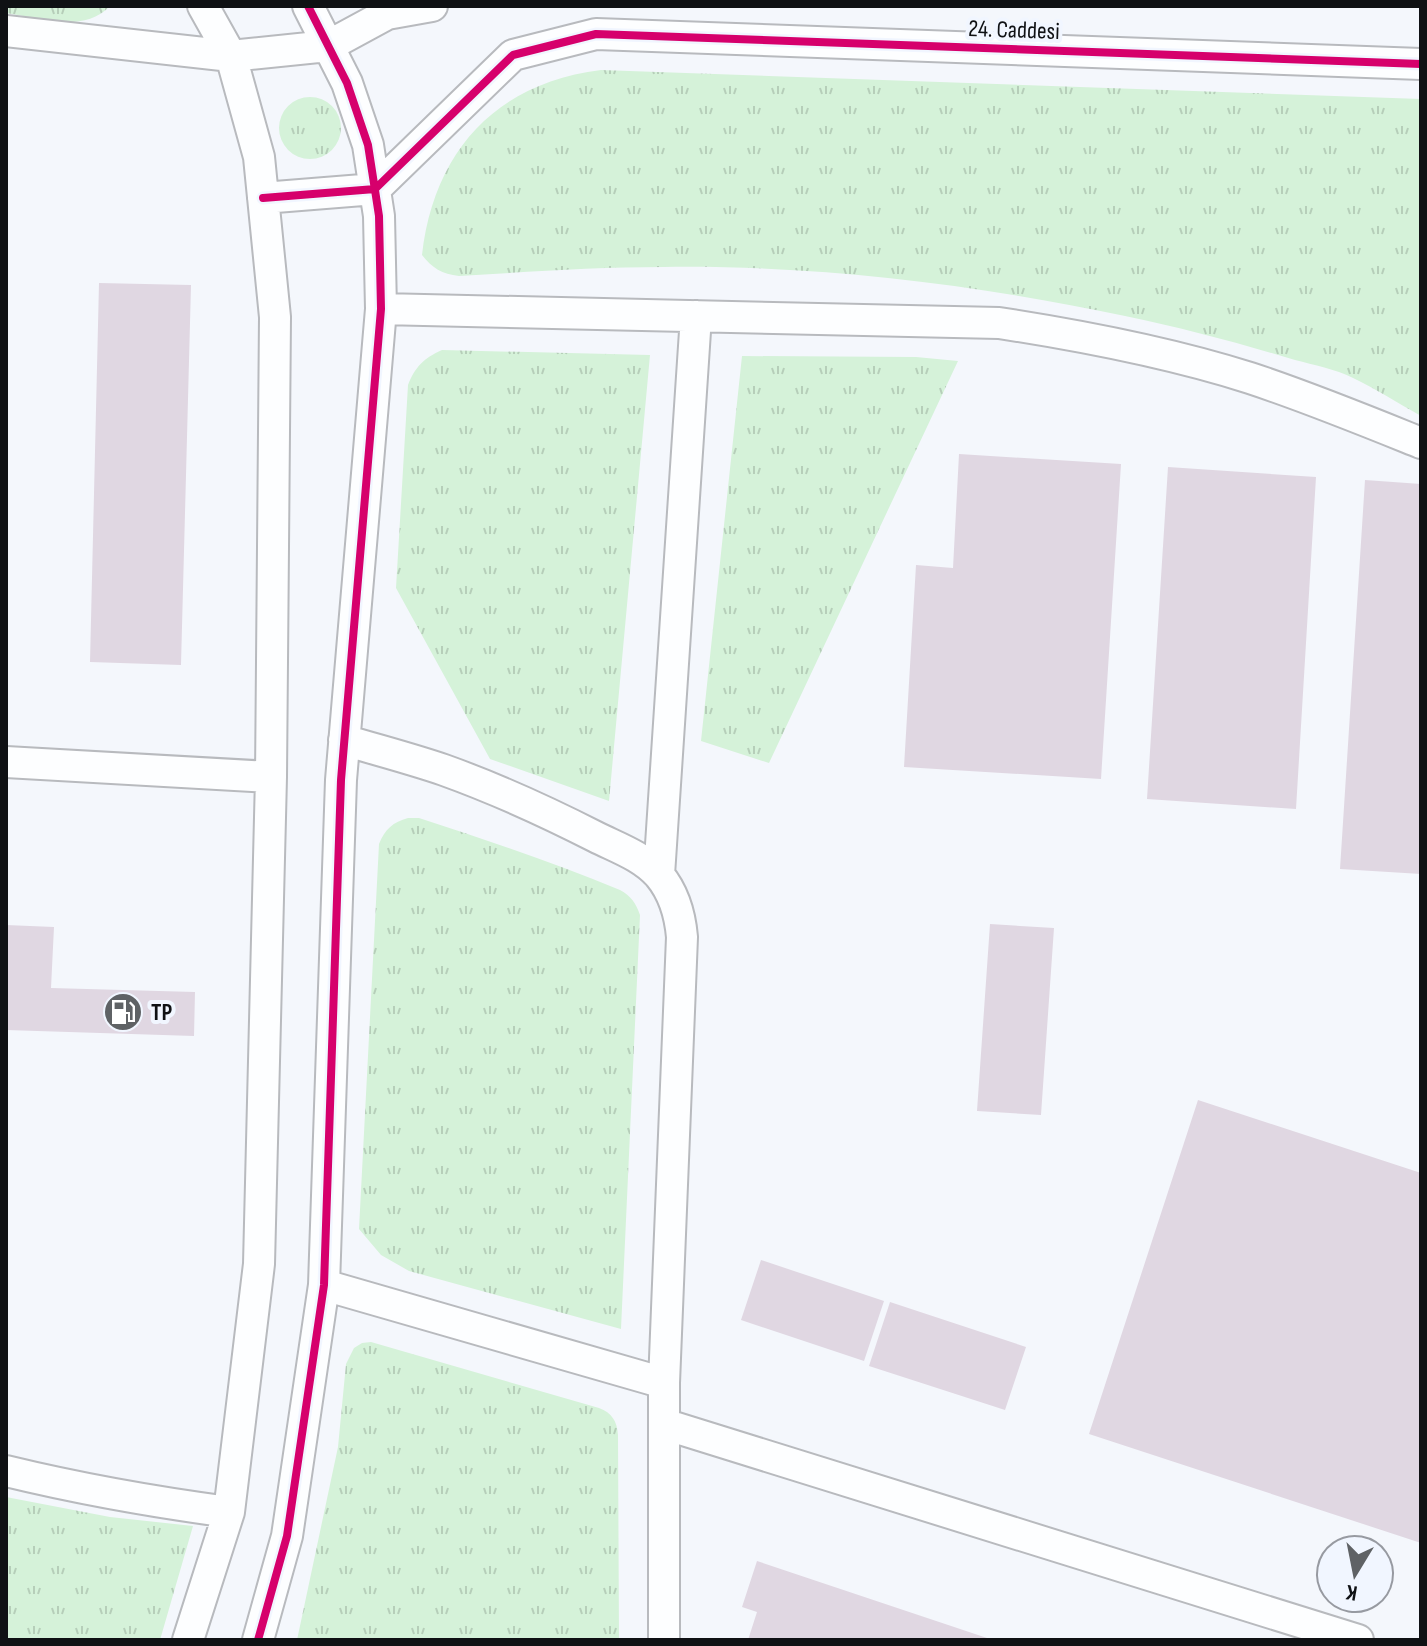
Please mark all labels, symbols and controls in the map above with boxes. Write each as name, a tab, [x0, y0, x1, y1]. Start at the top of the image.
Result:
street label: 24. Caddesi	[968, 14, 1060, 46]
fuel station icon: TP	[102, 991, 144, 1033]
place label: TP	[151, 998, 172, 1027]
north arrow	[1315, 1534, 1395, 1614]
text: K	[1344, 1578, 1359, 1606]

